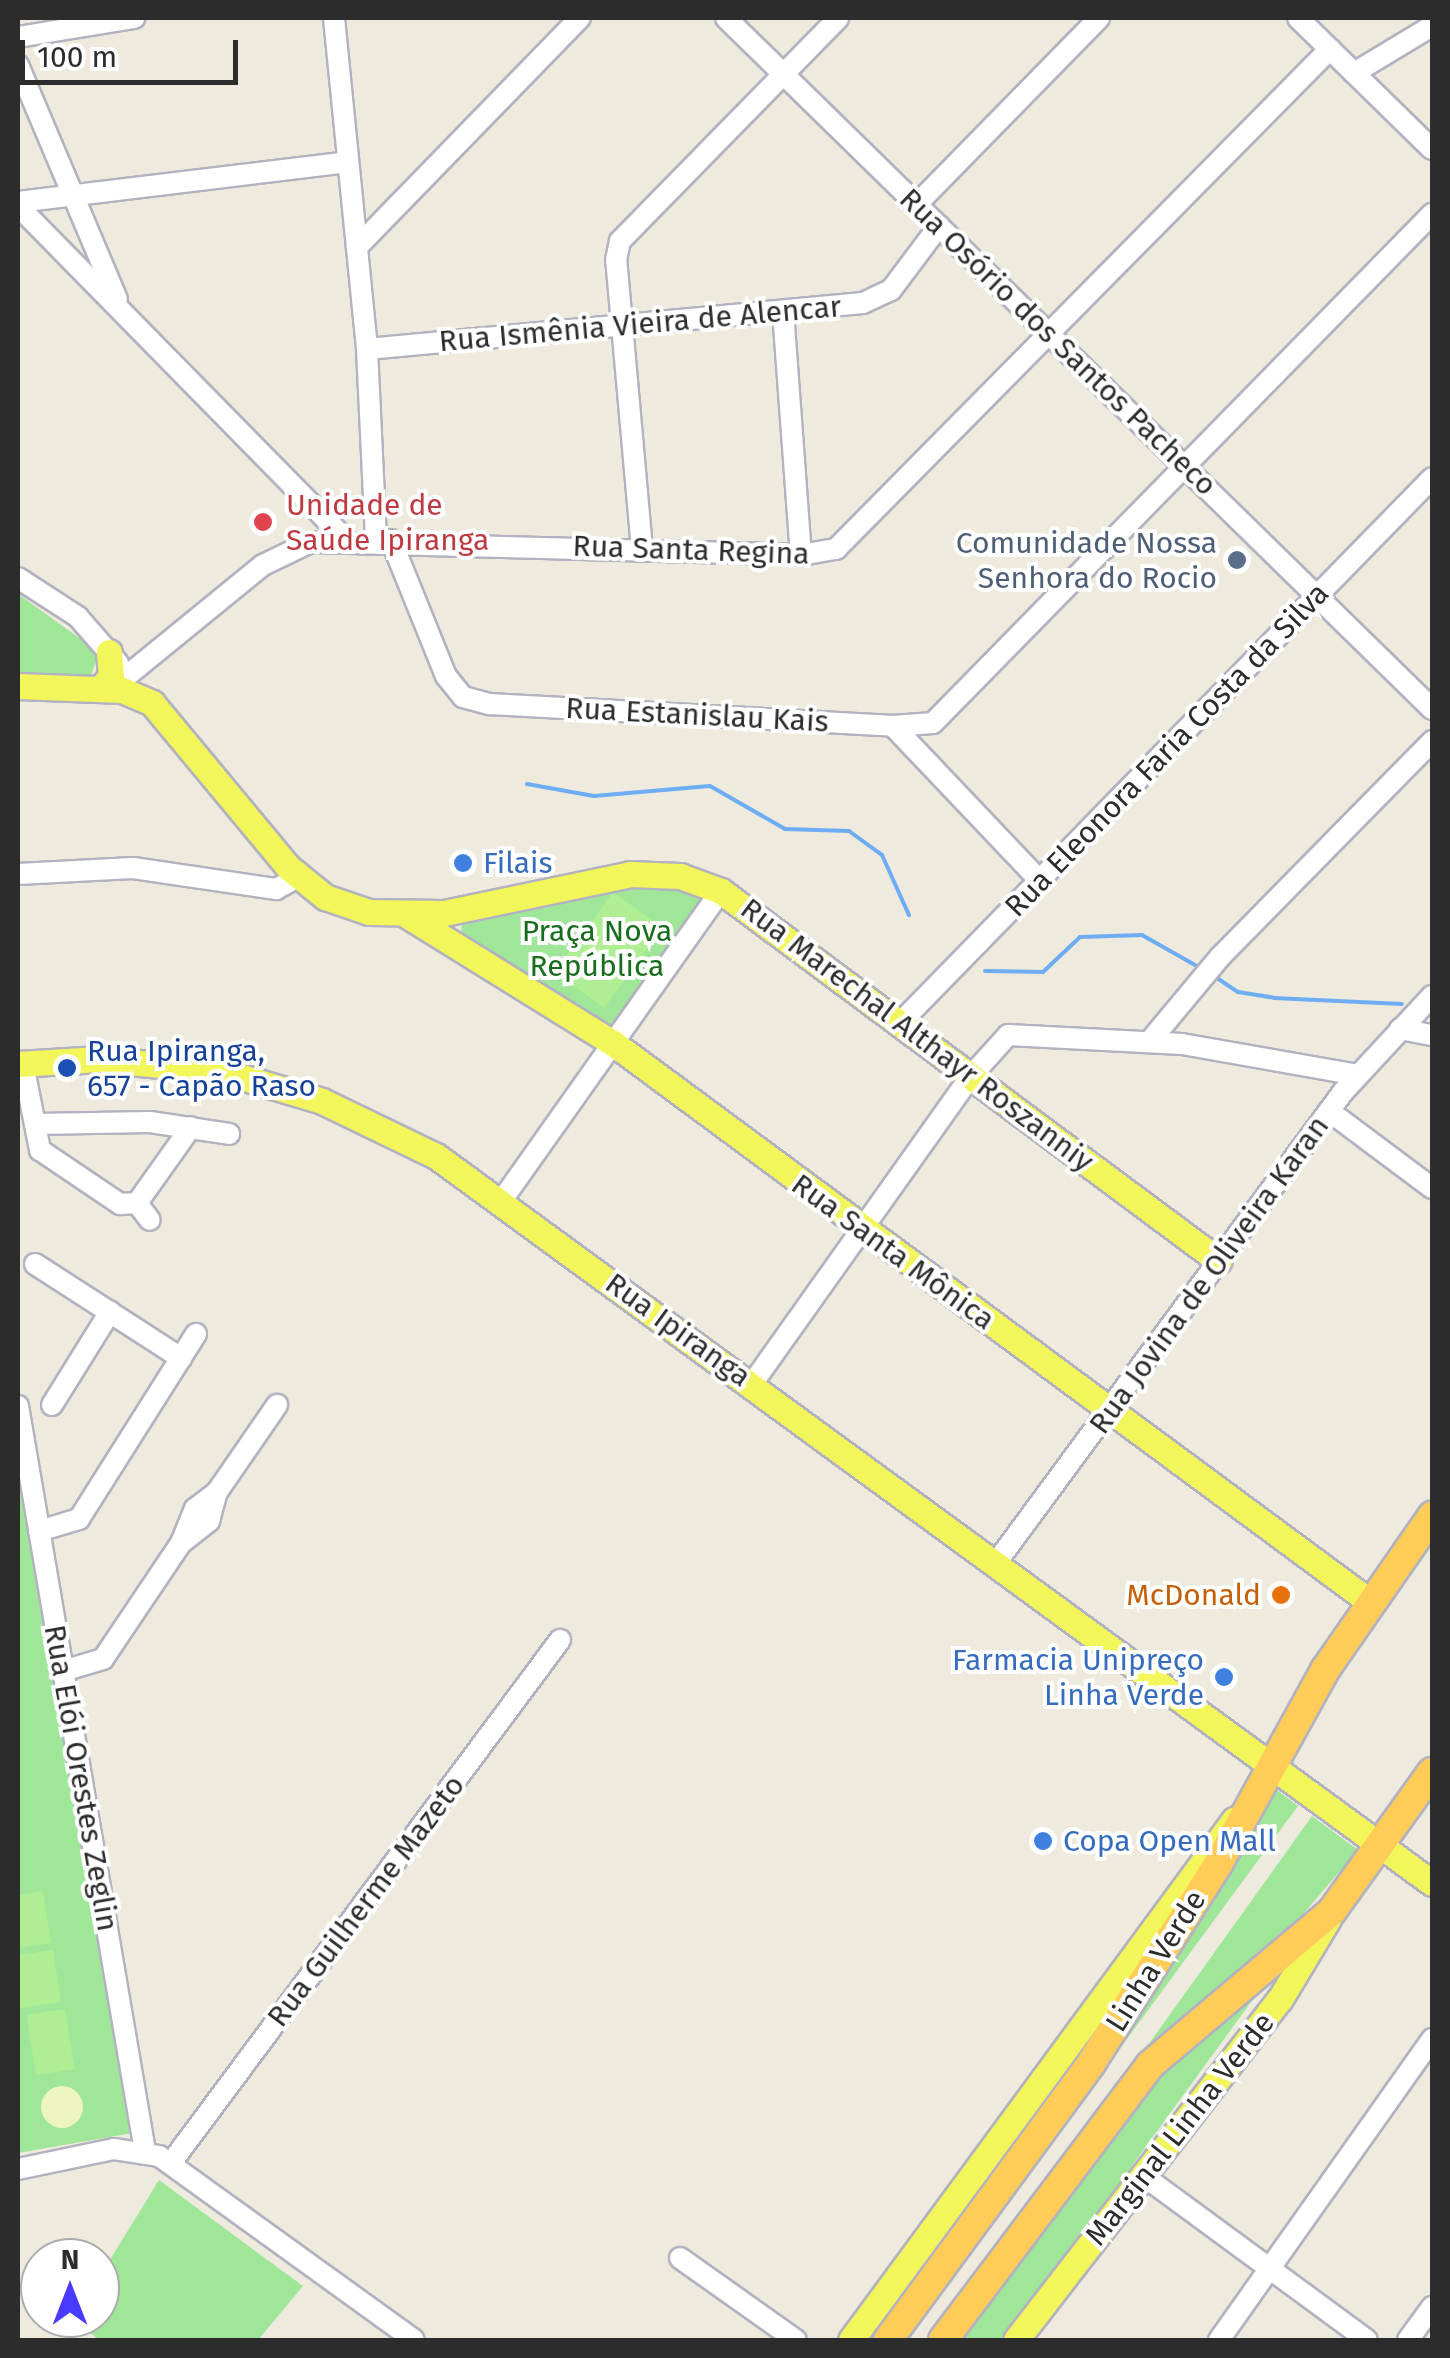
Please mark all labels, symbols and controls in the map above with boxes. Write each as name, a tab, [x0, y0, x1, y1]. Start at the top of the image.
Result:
scale bar	[25, 20, 242, 82]
text: 100 m	[37, 39, 117, 75]
street label: Rua Osório dos Santos Pacheco	[892, 181, 1224, 503]
street label: Rua Ismênia Vieira de Alencar	[437, 288, 843, 360]
place label: Unidade de Saúde Ipiranga	[286, 487, 489, 558]
marker: Unidade de Saúde Ipiranga	[250, 509, 276, 535]
place label: Comunidade Nossa Senhora do Rocio	[956, 525, 1217, 596]
street label: Rua Santa Regina	[572, 528, 810, 572]
marker: Comunidade Nossa Senhora do Rocio	[1226, 549, 1248, 571]
street label: Rua Eleonora Faria Costa da Silva	[998, 575, 1336, 925]
street label: Rua Estanislau Kais	[565, 690, 829, 740]
place label: Filais	[483, 845, 553, 881]
marker: Filais	[452, 852, 474, 874]
street label: Rua Marechal Althayr Roszanniy	[734, 891, 1100, 1179]
park label: Praça Nova República	[522, 913, 672, 984]
place label: Rua Ipiranga, 657 - Capão Raso	[87, 1033, 316, 1104]
marker: Rua Ipiranga, 657 - Capão Raso	[56, 1057, 78, 1079]
street label: Rua Jovina de Oliveira Karan	[1082, 1109, 1336, 1441]
street label: Rua Santa Mônica	[784, 1166, 1002, 1338]
street label: Rua Ipiranga	[598, 1265, 758, 1395]
place label: McDonald	[1126, 1577, 1261, 1613]
marker: McDonald	[1270, 1584, 1292, 1606]
street label: Rua Elói Orestes Zeglin	[36, 1622, 126, 1934]
place label: Farmacia Unipreço Linha Verde	[952, 1642, 1204, 1712]
marker: Farmacia Unipreço Linha Verde	[1213, 1666, 1235, 1688]
street label: Rua Guilherme Mazeto	[260, 1768, 472, 2034]
place label: Copa Open Mall	[1063, 1823, 1276, 1859]
marker: Copa Open Mall	[1032, 1830, 1054, 1852]
street label: Linha Verde	[1098, 1884, 1214, 2038]
street label: Marginal Linha Verde	[1078, 2006, 1282, 2252]
north arrow	[20, 2238, 120, 2338]
text: N	[61, 2243, 79, 2276]

